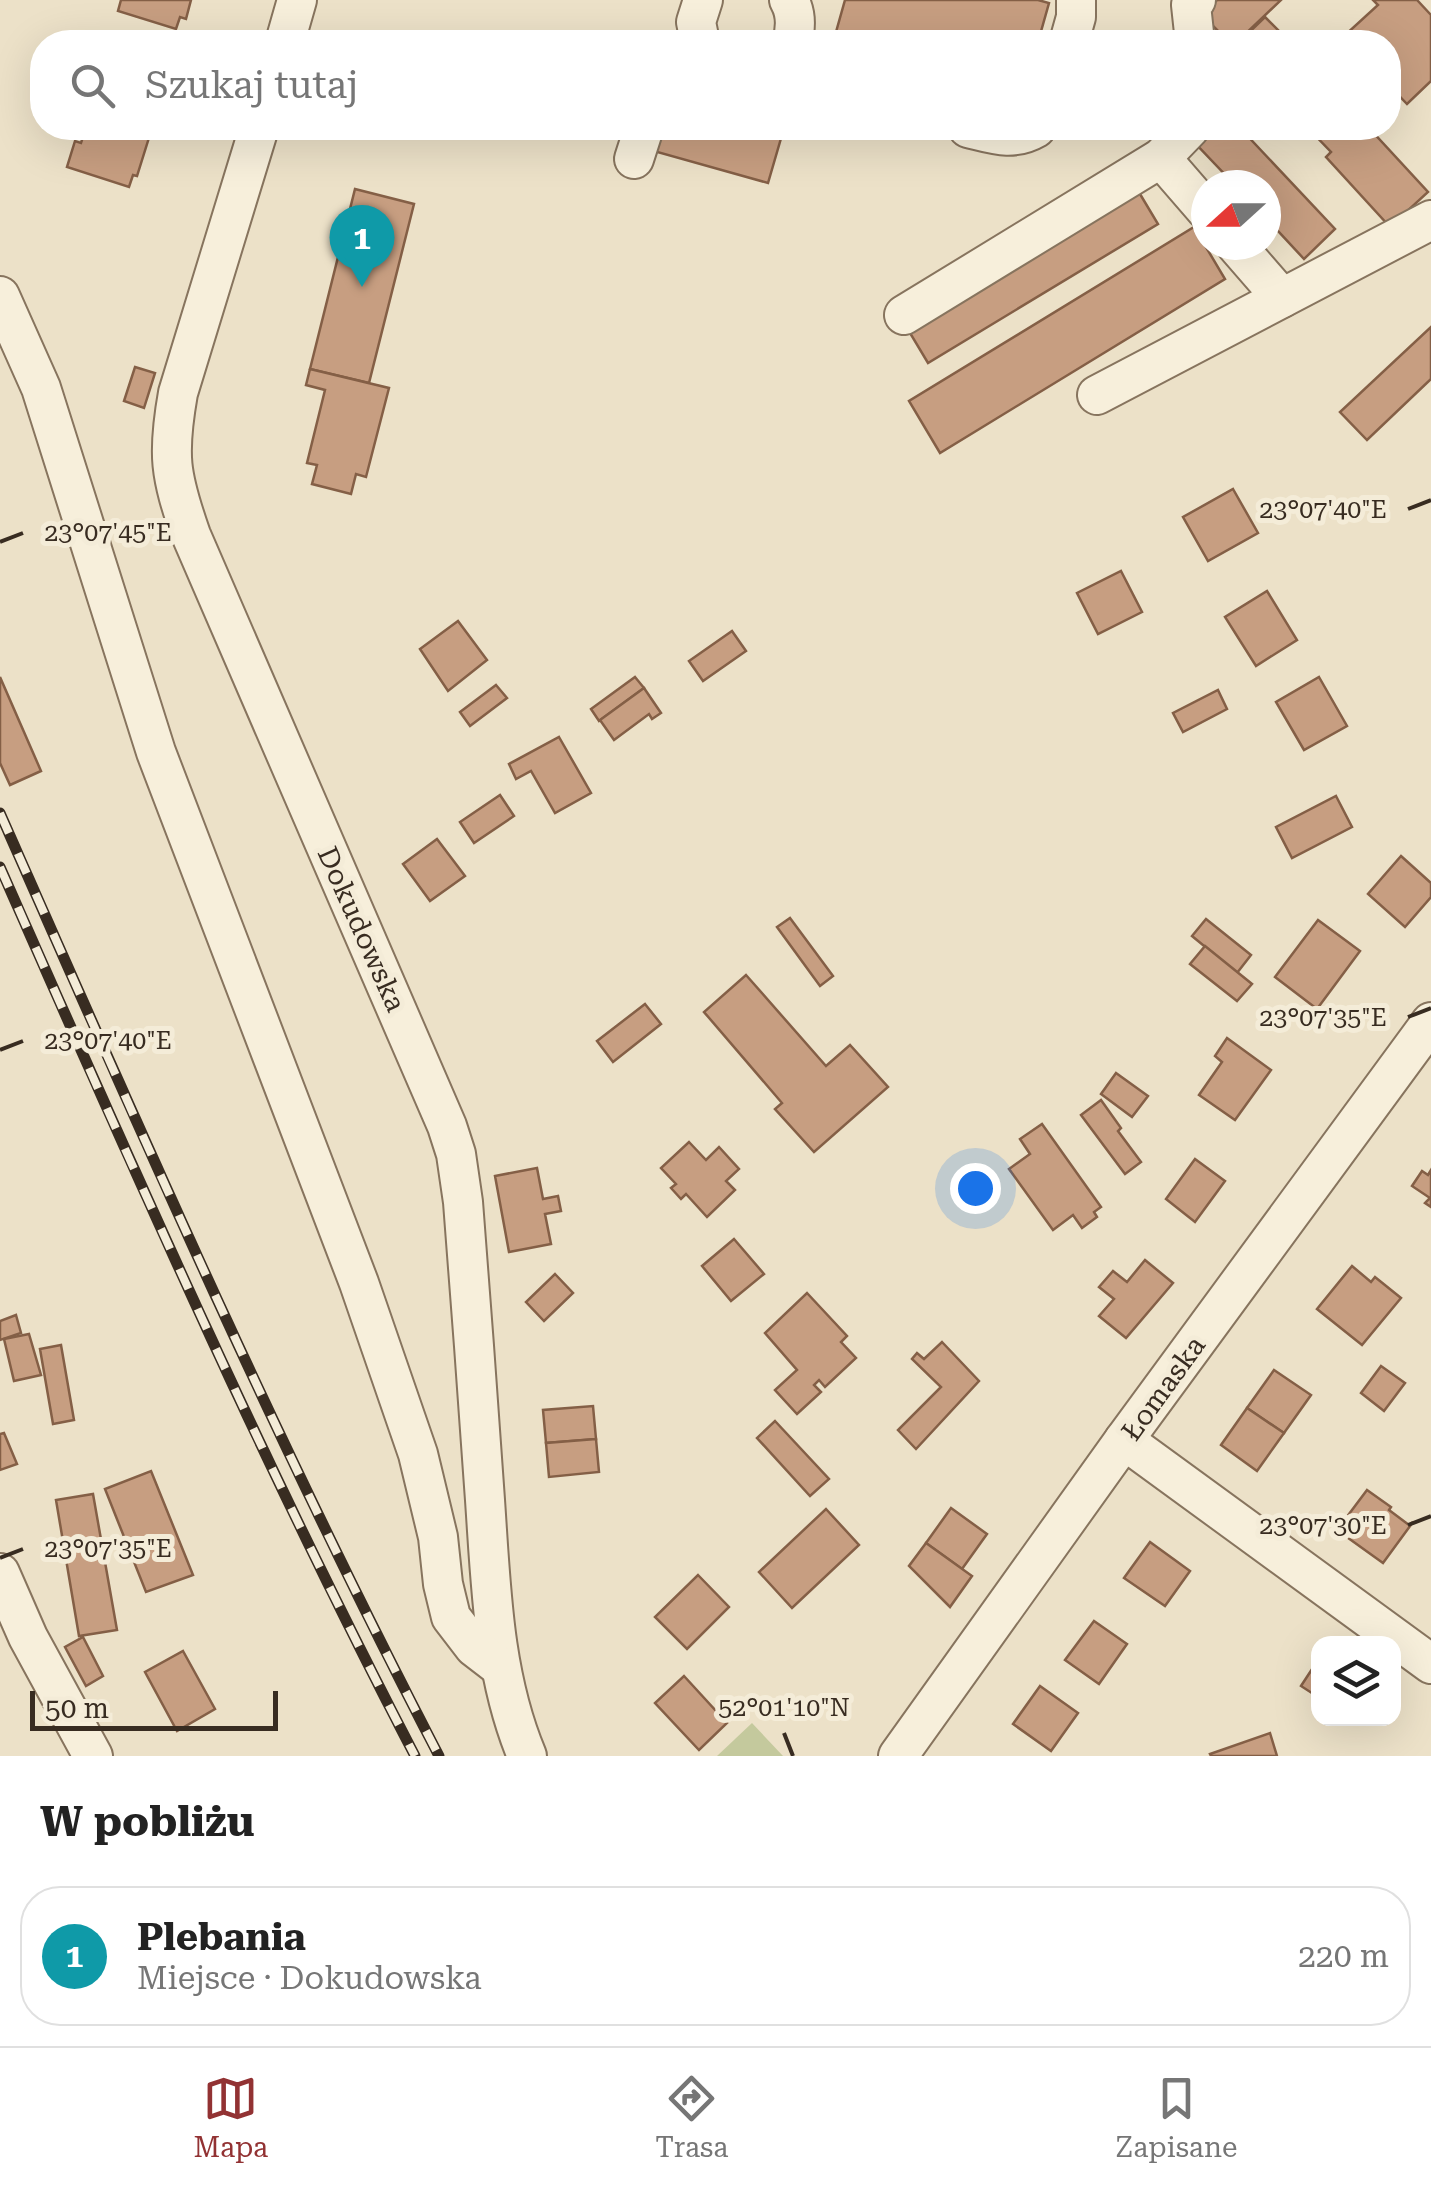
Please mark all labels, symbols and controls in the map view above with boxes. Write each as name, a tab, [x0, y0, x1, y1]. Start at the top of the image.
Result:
search box	[30, 30, 1401, 140]
icon: search	[65, 58, 120, 113]
text: Szukaj tutaj	[145, 63, 358, 107]
north arrow	[1191, 170, 1281, 260]
pin: 1	[330, 204, 394, 287]
text: 23°07'40"E	[1259, 495, 1387, 524]
text: 23°07'45"E	[44, 518, 172, 547]
street label: Dokudowska	[311, 842, 413, 1017]
text: 23°07'35"E	[1259, 1003, 1387, 1032]
text: 23°07'40"E	[44, 1026, 172, 1055]
your location	[950, 1163, 1001, 1214]
street label: Łomaska	[1115, 1330, 1212, 1447]
text: 23°07'30"E	[1259, 1511, 1387, 1540]
text: 23°07'35"E	[44, 1534, 172, 1563]
map controls	[1311, 1636, 1401, 1726]
button: layers	[1311, 1636, 1401, 1726]
scale bar	[30, 1686, 278, 1730]
text: 50 m	[45, 1692, 109, 1725]
text: 52°01'10"N	[718, 1693, 850, 1722]
text: W pobliżu	[40, 1797, 254, 1846]
text: Plebania	[137, 1915, 306, 1959]
text: 1	[66, 1937, 83, 1975]
text: 220 m	[1298, 1937, 1389, 1975]
text: Miejsce · Dokudowska	[137, 1959, 482, 1997]
tab: Mapa	[193, 2071, 268, 2164]
tab: Trasa	[655, 2071, 728, 2164]
tab: Zapisane	[1115, 2071, 1237, 2164]

